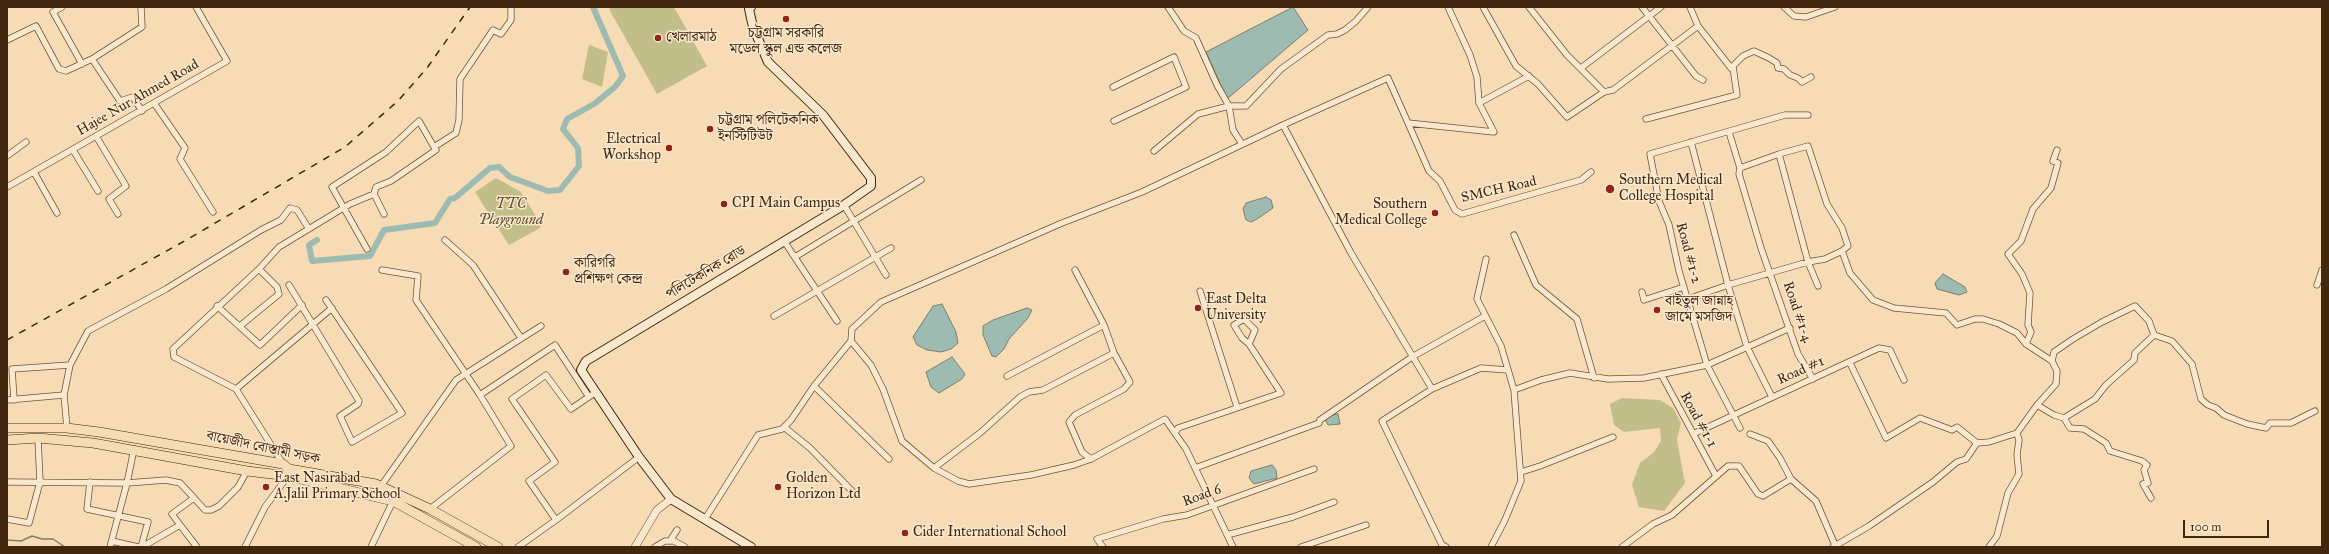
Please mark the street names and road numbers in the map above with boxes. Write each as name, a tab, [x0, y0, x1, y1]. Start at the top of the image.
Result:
street label: Hajee Nur Ahmed Road	[74, 56, 202, 140]
street label: SMCH Road	[1460, 173, 1538, 207]
street label: Road #1-2	[1672, 221, 1704, 285]
street label: পলিটেকনিক রোড	[663, 243, 749, 303]
street label: Road #1-4	[1779, 279, 1815, 345]
street label: Road #1	[1775, 353, 1827, 389]
street label: Road #1-1	[1676, 389, 1720, 451]
street label: বায়েজীদ বোস্তামী সড়ক	[205, 428, 321, 468]
street label: Road 6	[1180, 481, 1224, 511]

